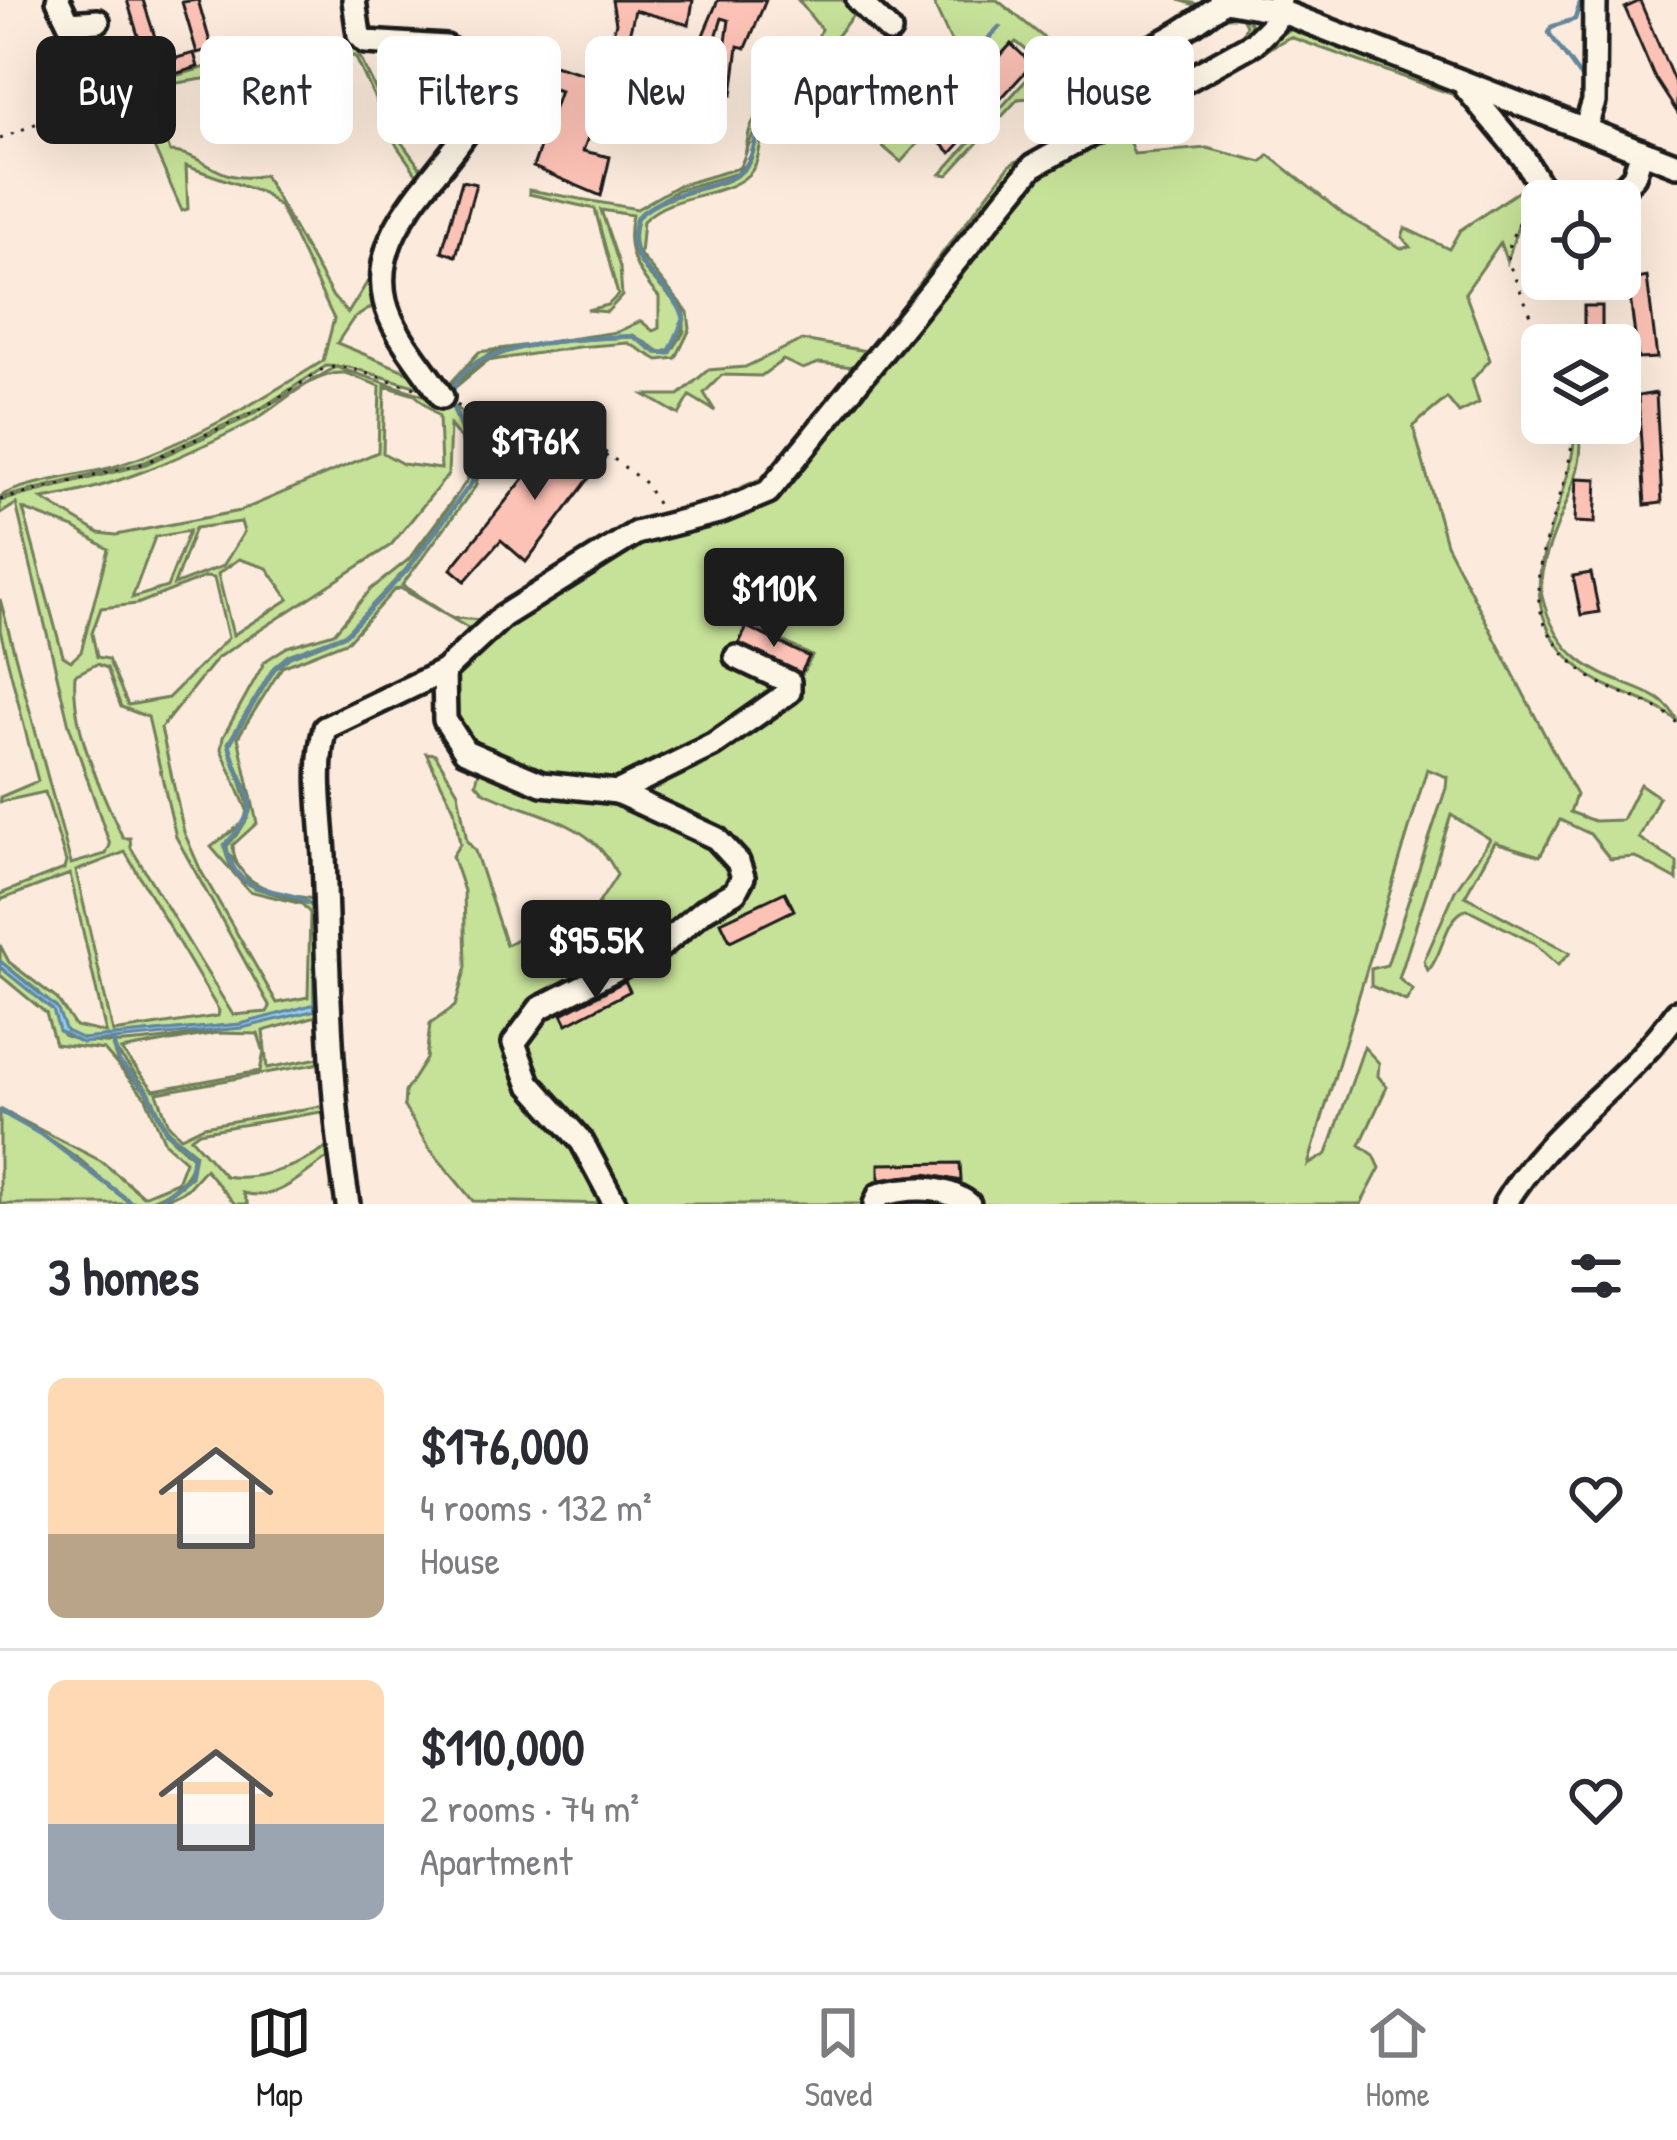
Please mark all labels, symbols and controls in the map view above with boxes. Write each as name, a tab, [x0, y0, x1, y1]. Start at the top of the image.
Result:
chip: Buy	[36, 36, 176, 144]
chip: Rent	[200, 36, 353, 144]
chip: Filters	[377, 36, 561, 144]
chip: New	[585, 36, 727, 144]
chip: Apartment	[751, 36, 1000, 144]
chip: House	[1024, 36, 1194, 144]
map controls	[1521, 180, 1641, 444]
button: locate	[1521, 180, 1641, 300]
button: layers	[1521, 324, 1641, 444]
pin: $176K	[451, 401, 619, 503]
text: $176K	[490, 413, 580, 466]
pin: $110K	[690, 548, 858, 650]
text: $110K	[731, 560, 817, 613]
pin: $95.5K	[498, 900, 694, 1002]
text: $95.5K	[548, 912, 644, 965]
text: 3 homes	[48, 1242, 199, 1311]
icon: filters	[1563, 1243, 1629, 1309]
text: $176,000	[420, 1411, 589, 1480]
icon: home	[144, 1426, 288, 1570]
icon: heart	[1563, 1465, 1629, 1531]
text: 4 rooms · 132 m²	[420, 1480, 652, 1533]
text: House	[420, 1533, 500, 1586]
text: $110,000	[420, 1712, 585, 1781]
icon: home	[144, 1728, 288, 1872]
icon: heart	[1563, 1767, 1629, 1833]
text: 2 rooms · 74 m²	[420, 1781, 639, 1834]
text: Apartment	[420, 1834, 573, 1887]
tab: Map	[246, 2000, 312, 2116]
tab: Saved	[805, 2000, 872, 2116]
tab: Home	[1365, 2000, 1431, 2116]

